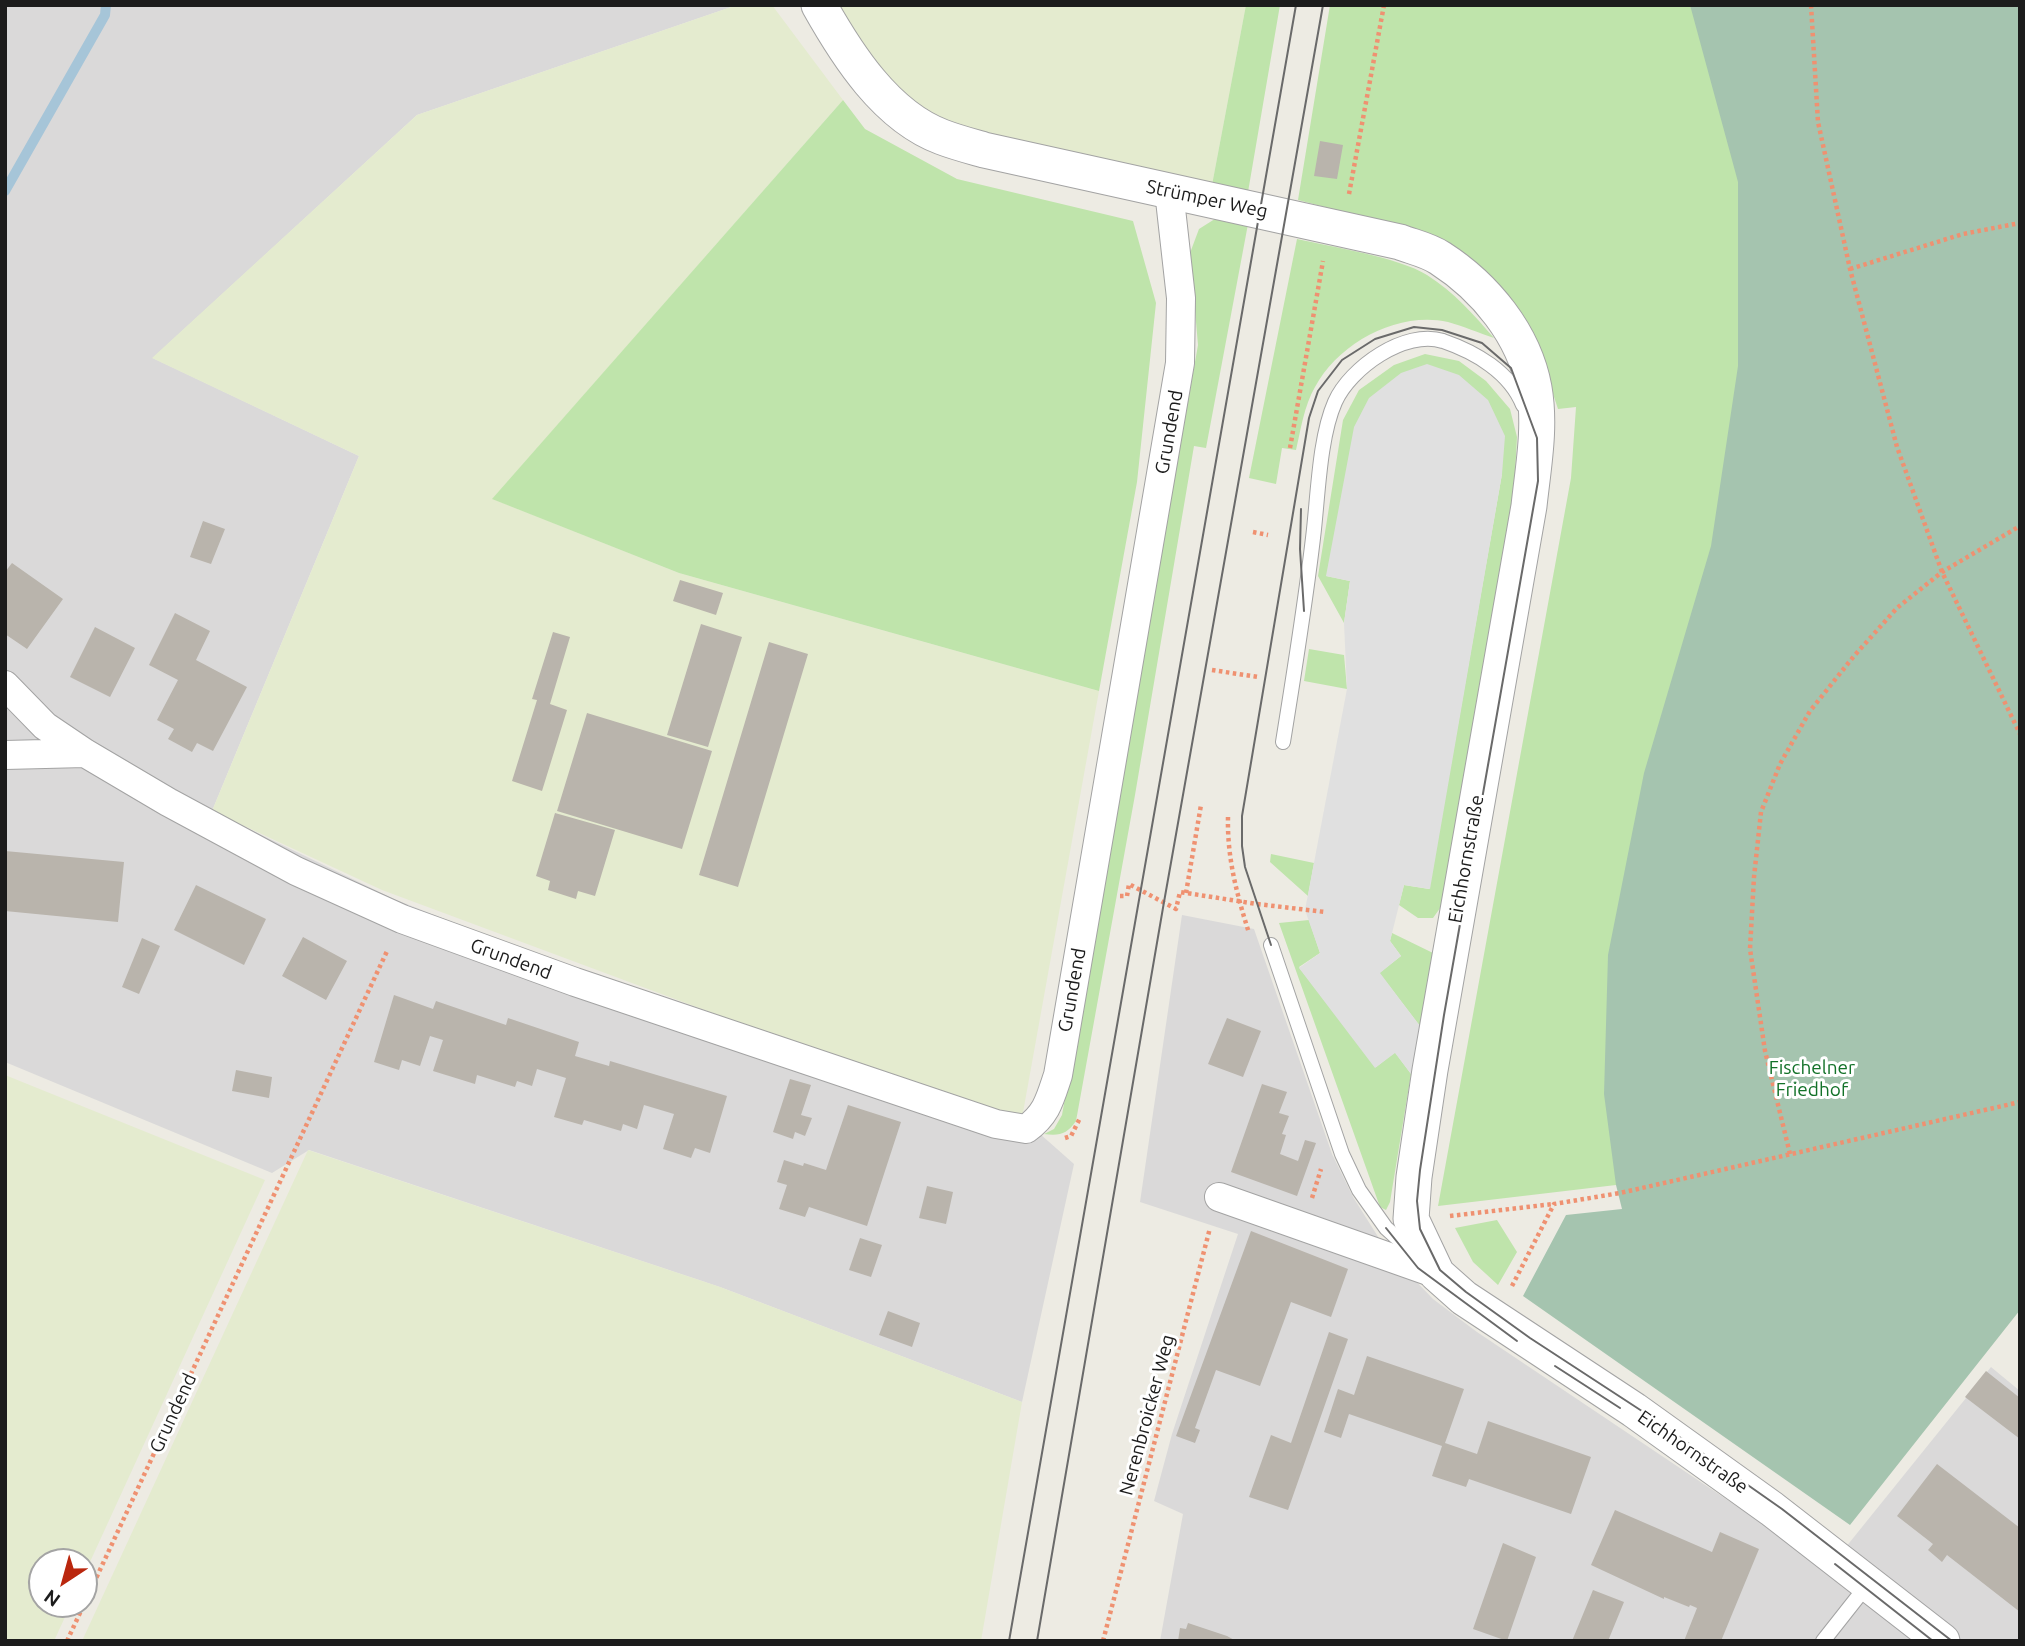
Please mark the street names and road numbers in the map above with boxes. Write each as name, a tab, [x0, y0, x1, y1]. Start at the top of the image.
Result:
street label: Strümper Weg	[1144, 175, 1270, 223]
street label: Grundend	[1150, 388, 1188, 476]
street label: Eichhornstraße	[1444, 793, 1488, 925]
street label: Grundend	[467, 934, 555, 984]
street label: Grundend	[1053, 946, 1091, 1034]
street label: Nerenbroicker Weg	[1115, 1332, 1179, 1498]
street label: Grundend	[145, 1370, 201, 1456]
street label: Eichhornstraße	[1633, 1405, 1753, 1499]

